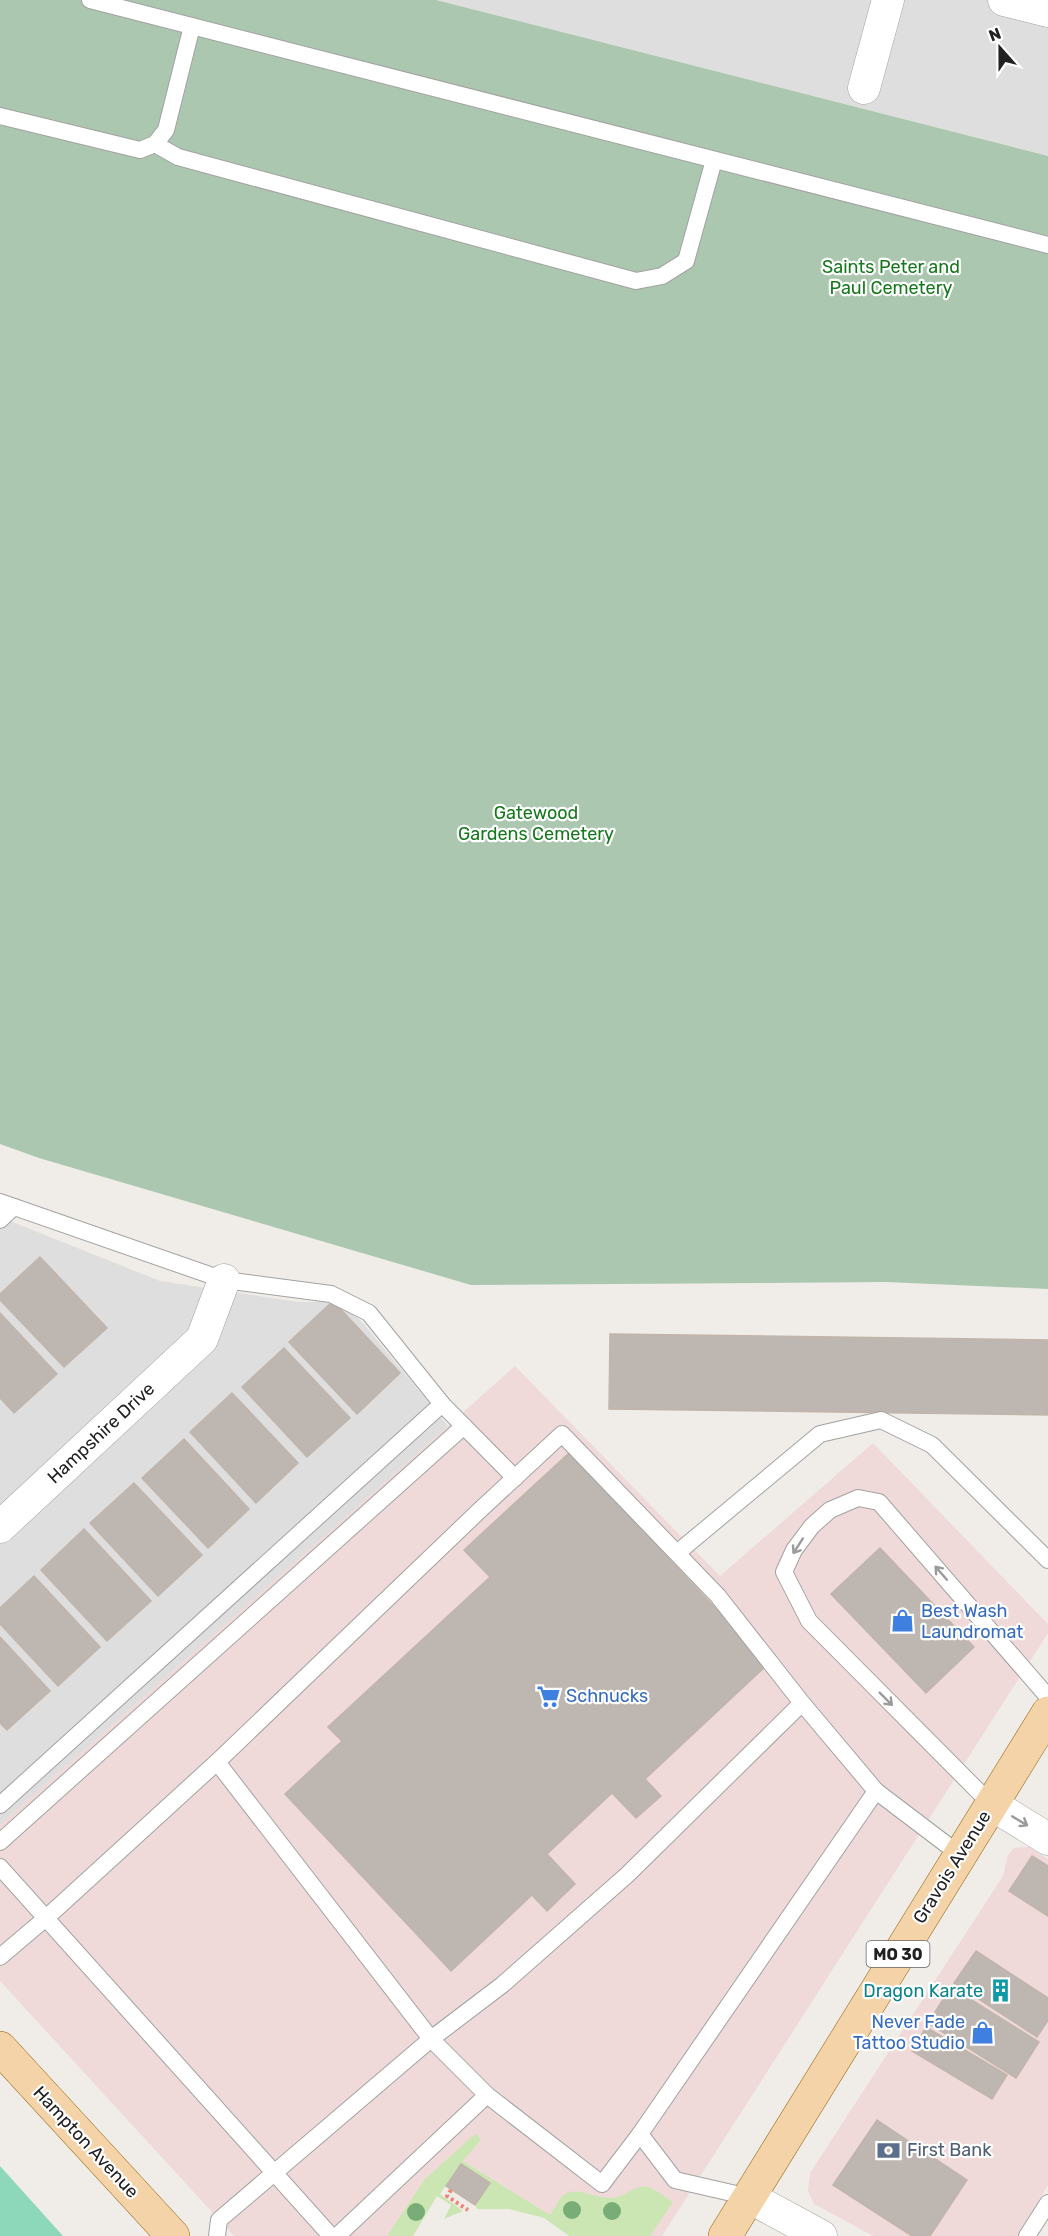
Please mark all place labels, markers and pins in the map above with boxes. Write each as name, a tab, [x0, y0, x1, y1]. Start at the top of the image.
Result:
place label: Best Wash Laundromat	[921, 1600, 1023, 1643]
shop icon: Best Wash Laundromat	[890, 1608, 916, 1634]
supermarket icon: Schnucks	[535, 1683, 561, 1709]
place label: Schnucks	[566, 1685, 648, 1707]
building icon: Dragon Karate	[988, 1978, 1014, 2004]
place label: Dragon Karate	[863, 1980, 983, 2002]
place label: Never Fade Tattoo Studio	[853, 2011, 965, 2054]
shop icon: Never Fade Tattoo Studio	[970, 2019, 996, 2045]
bank icon: First Bank	[876, 2137, 902, 2163]
place label: First Bank	[907, 2139, 992, 2161]

